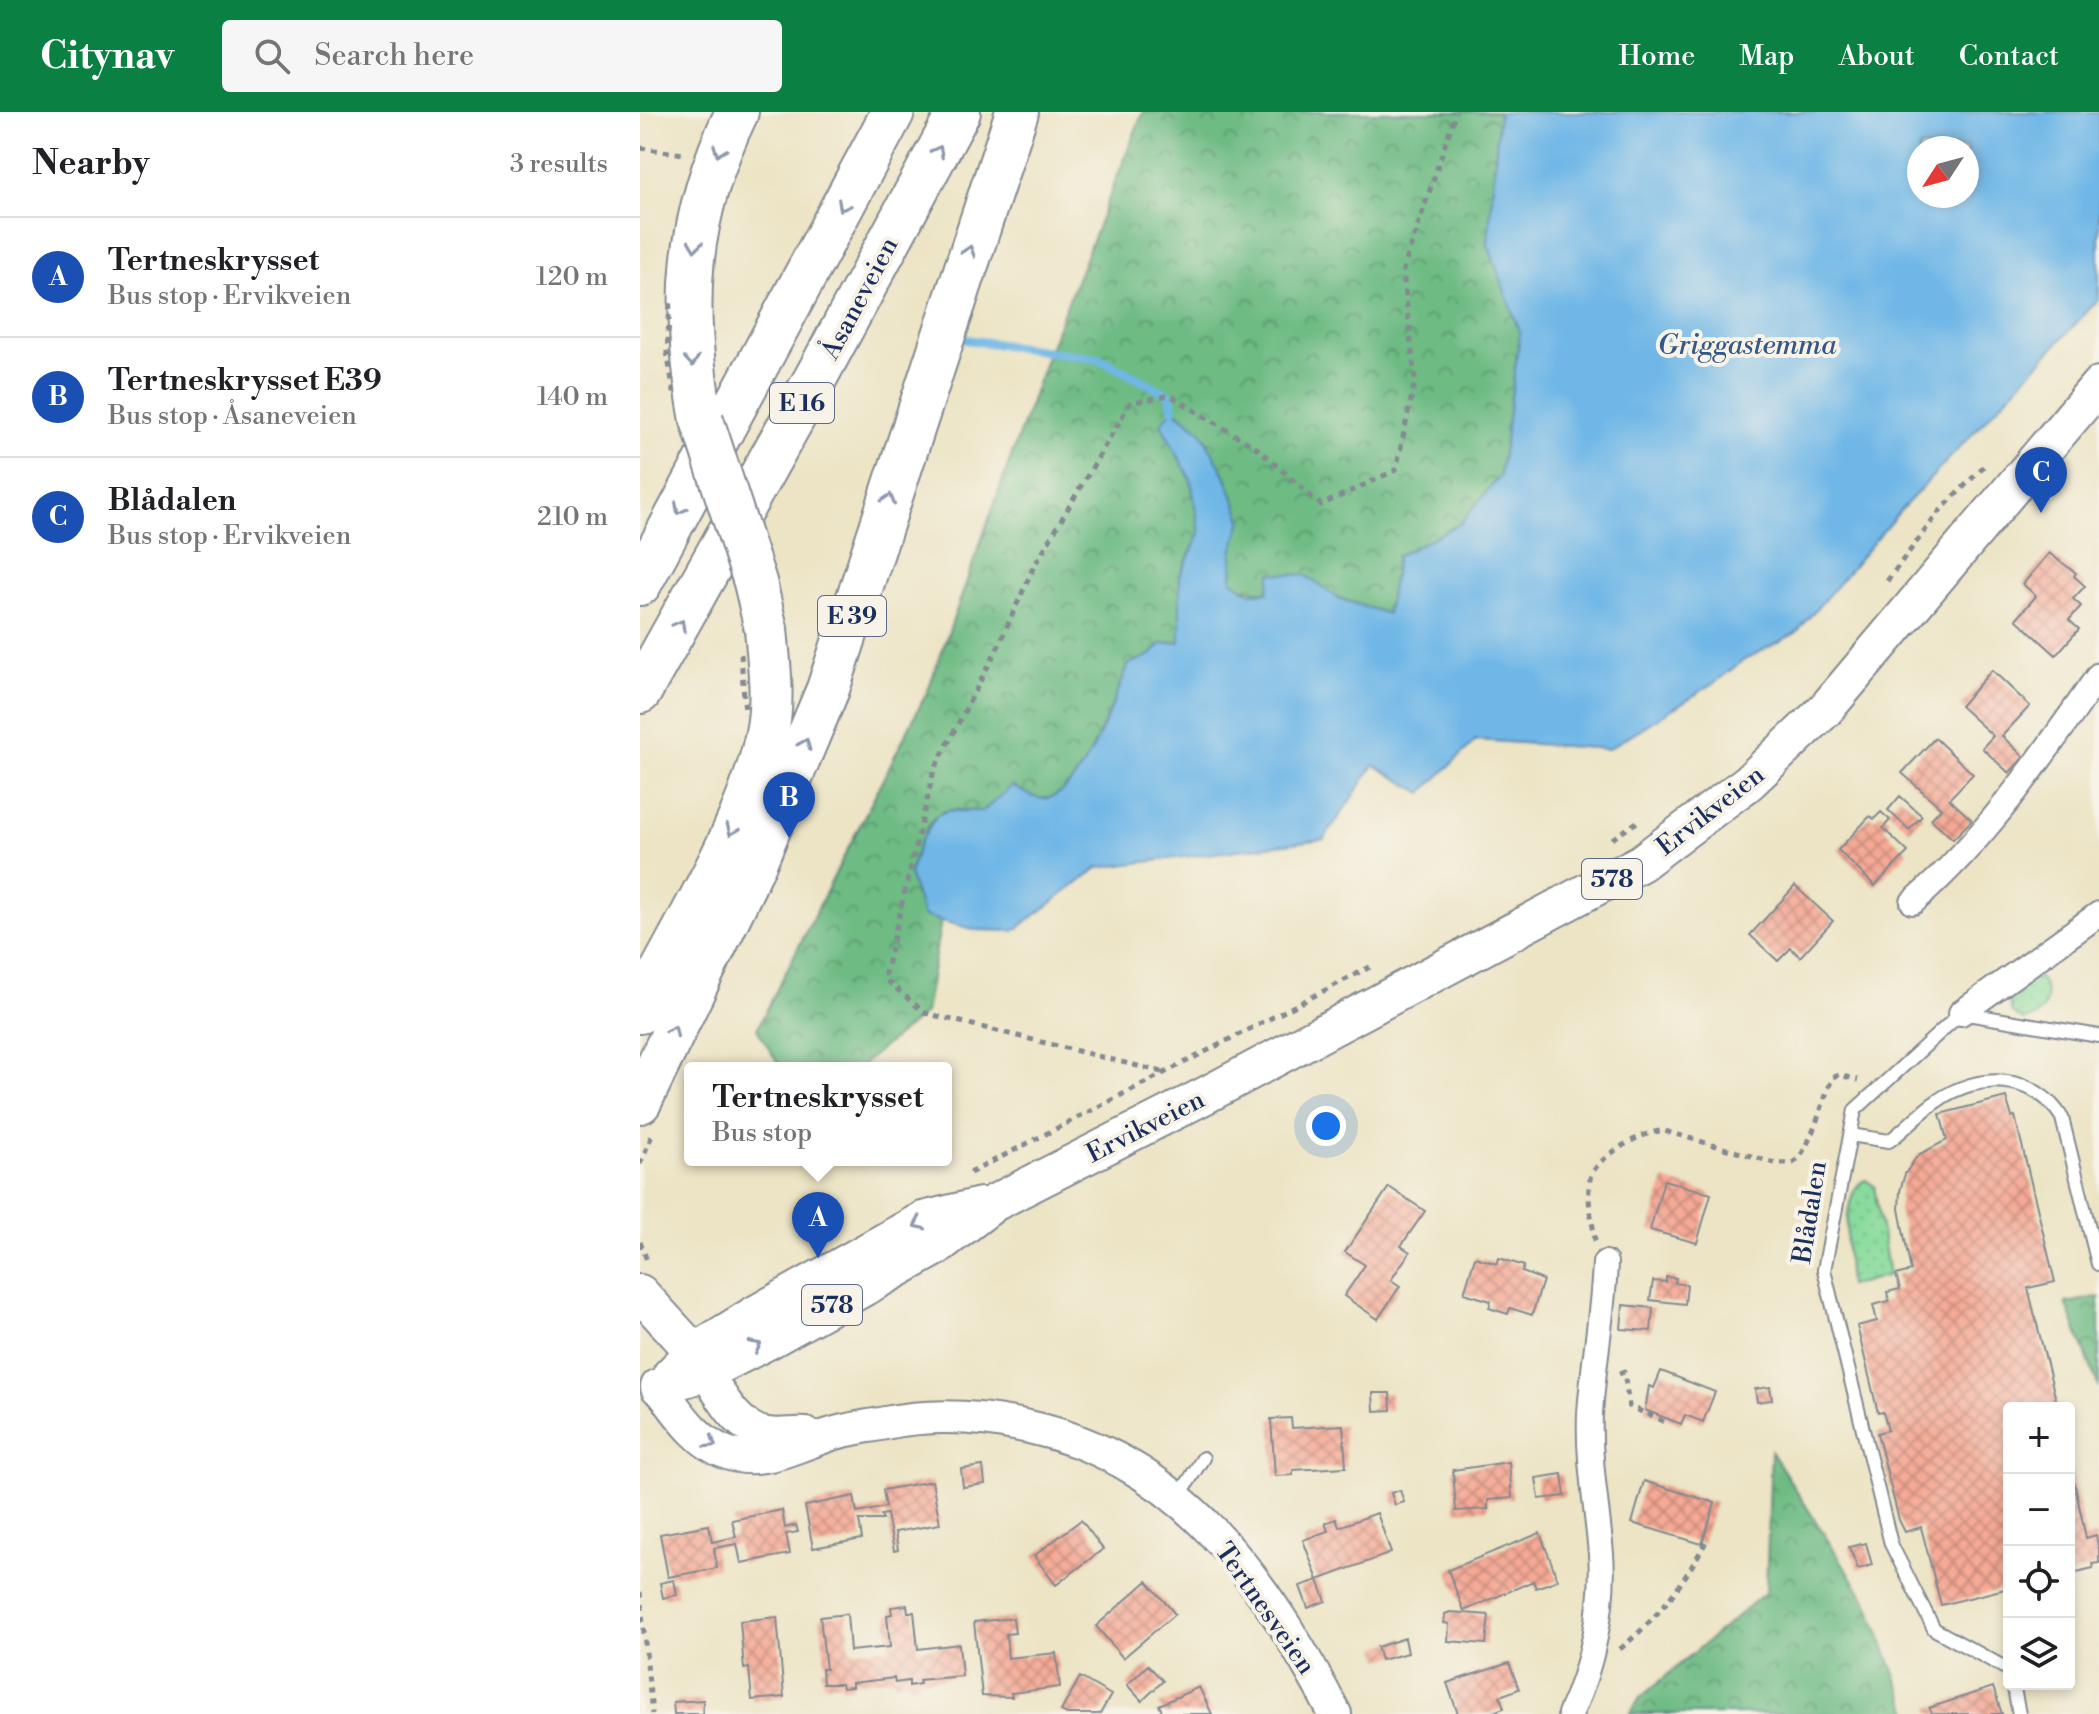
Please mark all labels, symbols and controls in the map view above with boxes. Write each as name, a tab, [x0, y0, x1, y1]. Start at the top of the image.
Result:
search box	[222, 20, 782, 92]
text: Citynav	[40, 33, 174, 80]
icon: search	[250, 34, 294, 78]
text: Search here	[314, 37, 474, 75]
text: Home	[1619, 39, 1695, 74]
text: Map	[1739, 39, 1794, 74]
text: About	[1838, 39, 1915, 74]
text: Contact	[1959, 39, 2059, 74]
north arrow	[1907, 136, 1979, 208]
text: Nearby	[32, 143, 150, 185]
one-way arrow	[713, 143, 729, 157]
one-way arrow	[929, 144, 944, 159]
text: 3 results	[510, 148, 608, 180]
one-way arrow	[837, 197, 853, 211]
street label: Åsaneveien	[813, 231, 905, 366]
one-way arrow	[686, 240, 703, 253]
text: Tertneskrysset	[108, 242, 319, 280]
one-way arrow	[960, 245, 976, 259]
text: A	[49, 261, 67, 293]
text: 120 m	[536, 261, 608, 293]
text: Bus stop · Ervikveien	[108, 280, 351, 312]
water label: Griggastemma	[1657, 328, 1837, 363]
one-way arrow	[683, 354, 700, 368]
text: Tertneskrysset E39	[108, 362, 382, 400]
text: B	[48, 381, 68, 413]
text: 140 m	[537, 381, 608, 413]
road number: E 16	[770, 383, 834, 423]
text: Bus stop · Åsaneveien	[108, 400, 357, 432]
pin: C	[2015, 447, 2067, 513]
text: Blådalen	[108, 482, 236, 520]
one-way arrow	[880, 492, 896, 506]
one-way arrow	[675, 500, 690, 515]
text: C	[49, 501, 67, 533]
text: 210 m	[537, 501, 608, 533]
text: Bus stop · Ervikveien	[108, 520, 351, 552]
road number: E 39	[818, 596, 886, 636]
one-way arrow	[670, 618, 685, 633]
one-way arrow	[795, 738, 811, 753]
street label: Ervikveien	[1650, 759, 1771, 863]
pin: B	[763, 772, 815, 838]
one-way arrow	[726, 822, 742, 836]
road number: 578	[1582, 859, 1642, 899]
one-way arrow	[663, 1025, 679, 1040]
popup	[684, 1062, 952, 1166]
text: Tertneskrysset	[712, 1079, 924, 1117]
street label: Ervikveien	[1081, 1084, 1210, 1170]
your location	[1306, 1106, 1346, 1146]
text: Bus stop	[712, 1117, 812, 1149]
street label: Blådalen	[1786, 1159, 1834, 1267]
pin: A	[792, 1192, 844, 1258]
one-way arrow	[913, 1214, 928, 1230]
road number: 578	[802, 1285, 862, 1325]
one-way arrow	[748, 1341, 763, 1356]
map controls	[2003, 1402, 2075, 1690]
button: +	[2003, 1402, 2075, 1474]
one-way arrow	[703, 1434, 717, 1449]
button: −	[2003, 1474, 2075, 1546]
street label: Tertnesveien	[1208, 1536, 1322, 1681]
button: locate	[2003, 1546, 2075, 1618]
button: layers	[2003, 1618, 2075, 1690]

